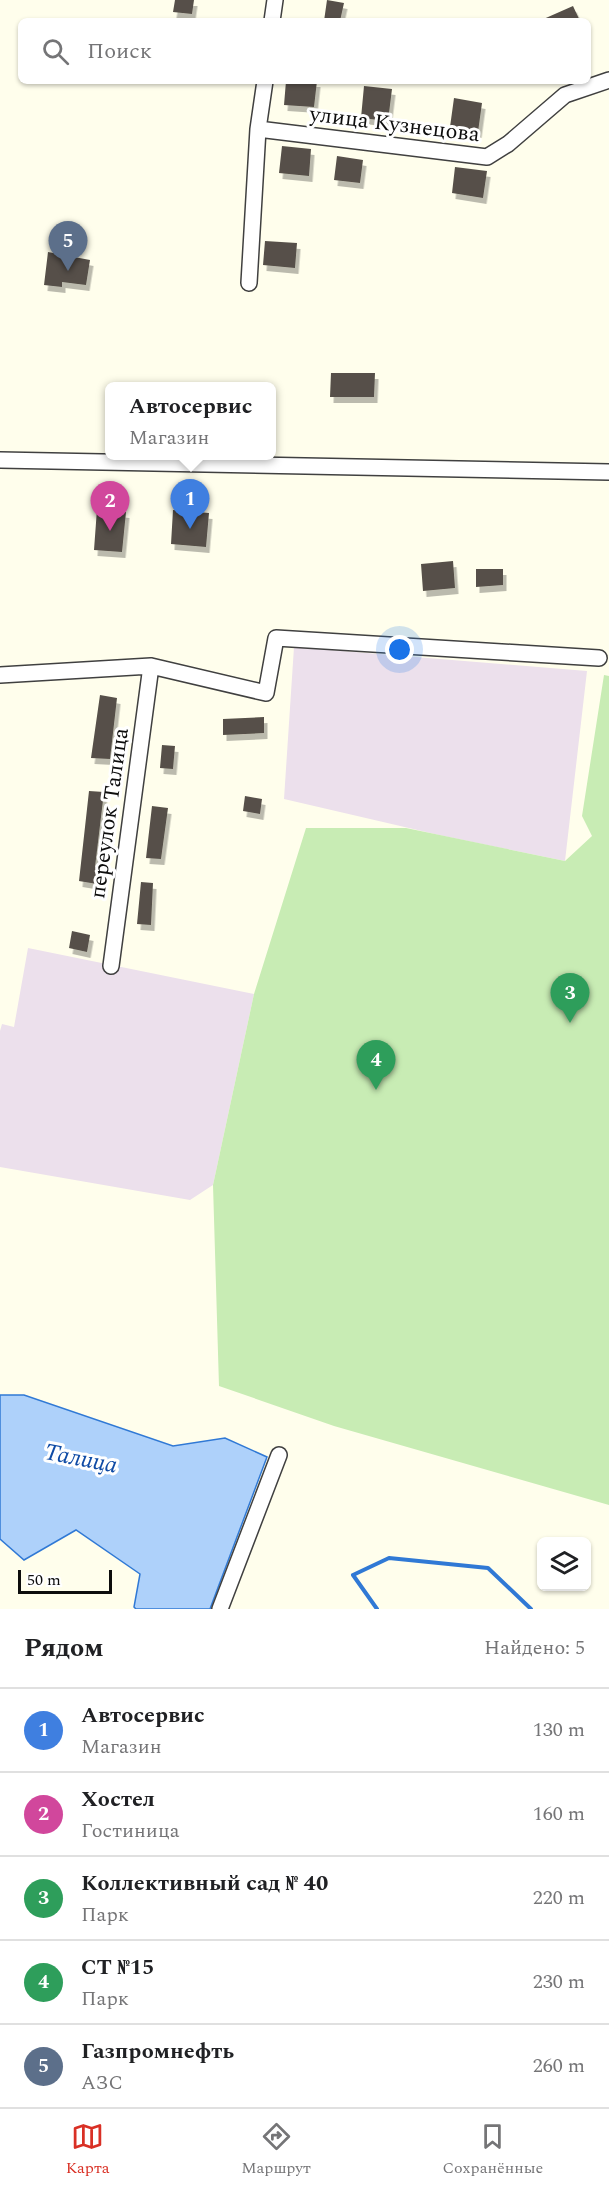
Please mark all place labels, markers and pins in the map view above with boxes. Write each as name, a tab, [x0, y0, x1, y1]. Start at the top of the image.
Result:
pin: 5	[48, 222, 88, 271]
pin: 1	[170, 480, 210, 529]
pin: 2	[90, 482, 130, 531]
pin: 3	[550, 974, 590, 1023]
pin: 4	[356, 1040, 395, 1090]

